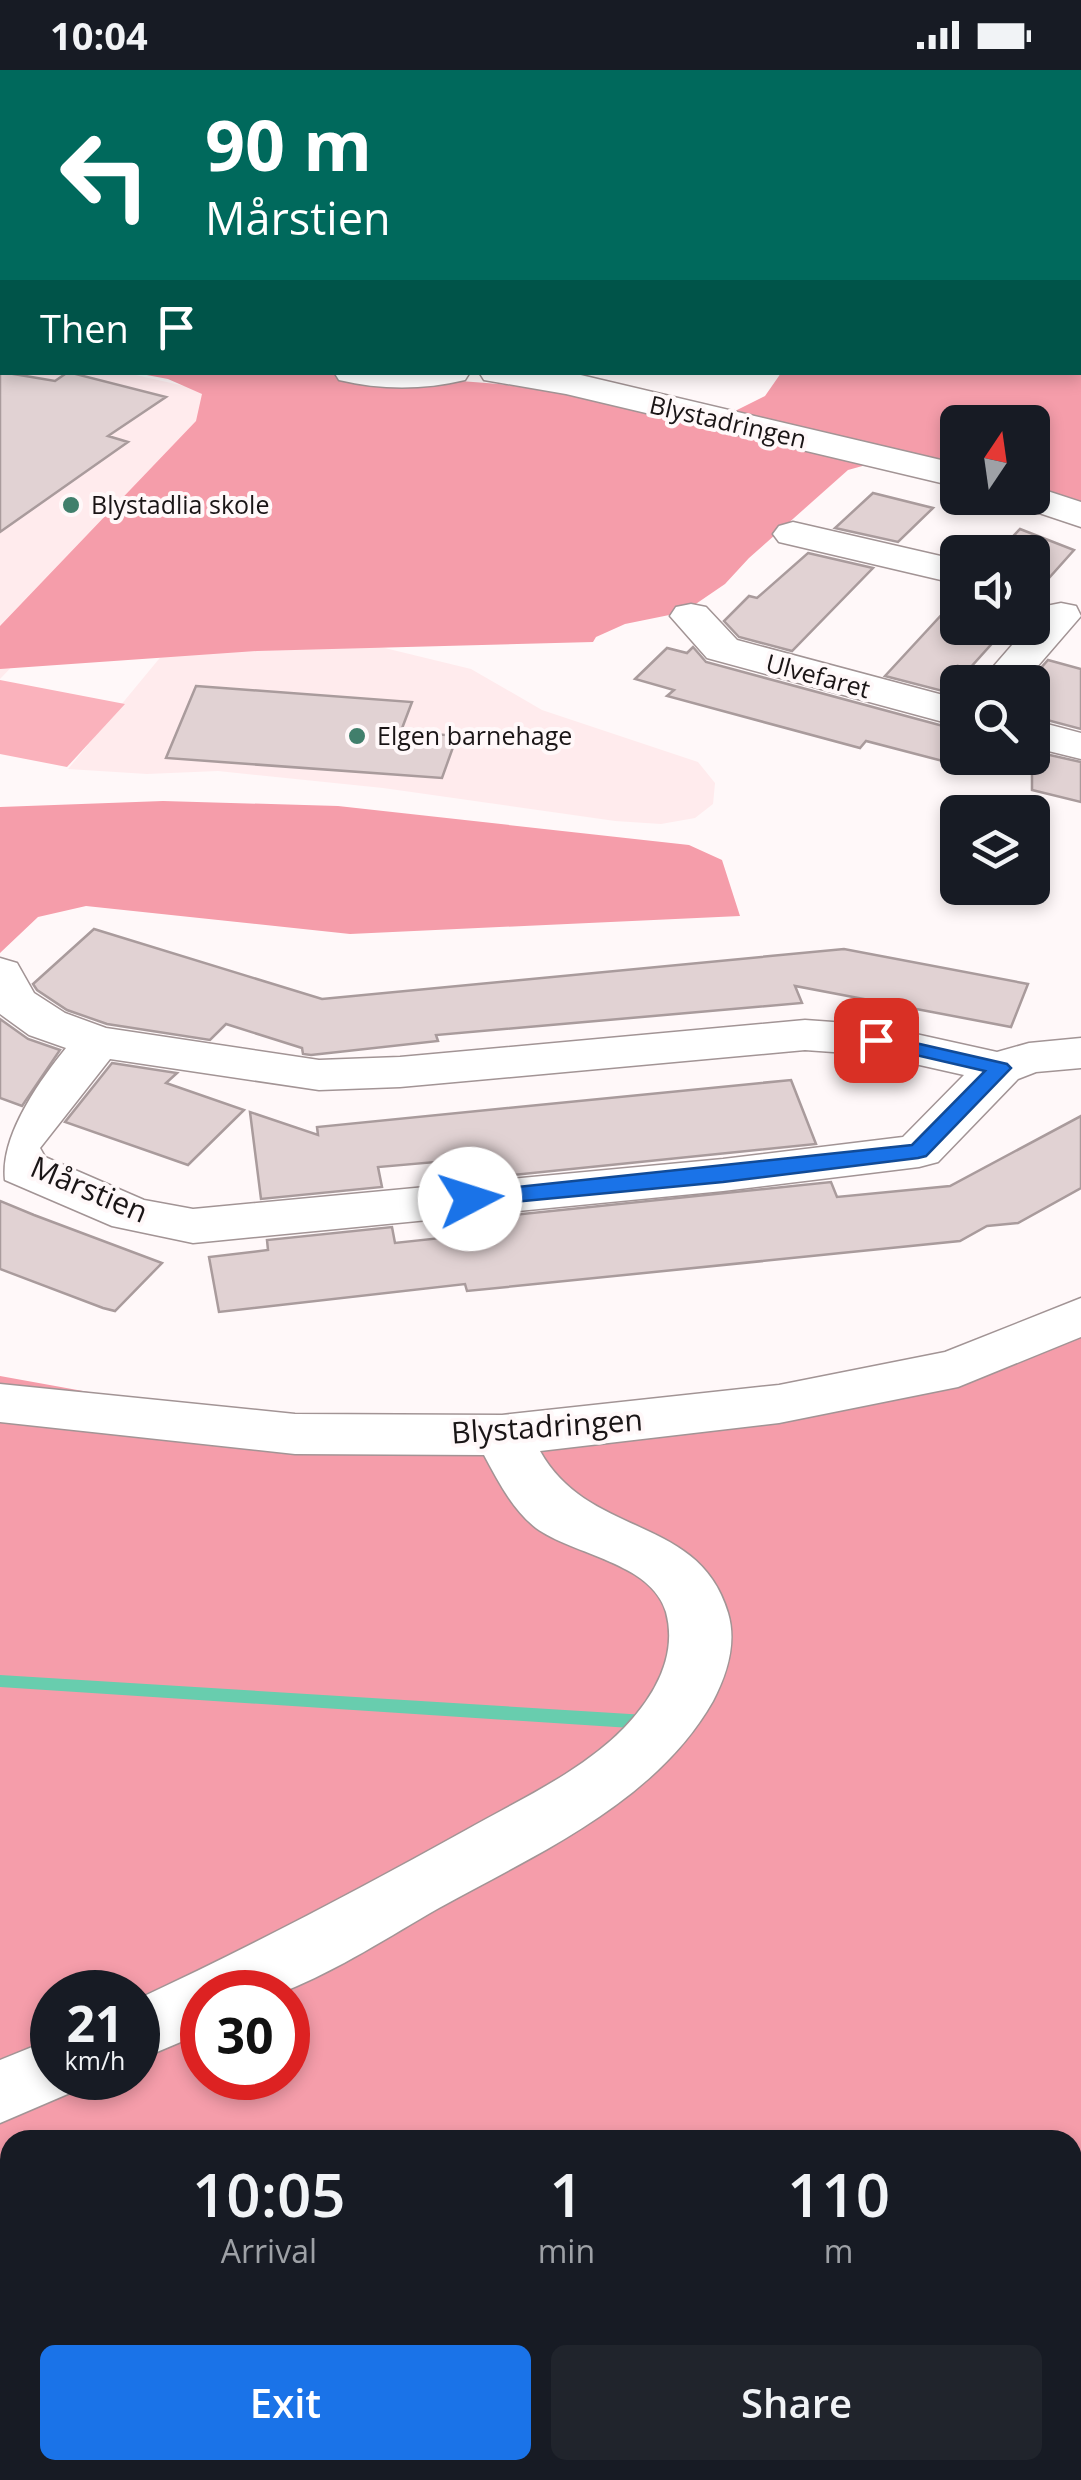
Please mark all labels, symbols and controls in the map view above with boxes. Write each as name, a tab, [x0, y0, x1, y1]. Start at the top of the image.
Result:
text: 10:04	[50, 9, 148, 61]
text: 90 m	[205, 96, 372, 192]
icon: left	[40, 110, 170, 240]
text: Mårstien	[205, 187, 391, 248]
icon: arrive	[149, 300, 204, 355]
text: Then	[40, 302, 129, 354]
street label: Blystadringen	[647, 386, 810, 456]
north arrow	[940, 405, 1050, 515]
map controls	[940, 405, 1050, 905]
place label: Blystadlia skole	[91, 487, 269, 521]
marker: Blystadlia skole	[60, 494, 82, 516]
button: sound	[940, 535, 1050, 645]
street label: Ulvefaret	[762, 645, 874, 705]
button: search	[940, 665, 1050, 775]
place label: Elgen barnehage	[377, 718, 572, 752]
marker: Elgen barnehage	[346, 725, 368, 747]
button: layers	[940, 795, 1050, 905]
pin	[834, 998, 919, 1083]
icon: arrive	[849, 1013, 904, 1068]
street label: Mårstien	[25, 1146, 155, 1232]
position arrow	[418, 1147, 522, 1251]
street label: Blystadringen	[450, 1398, 644, 1453]
speed limit sign: 30	[180, 1970, 310, 2100]
text: 21	[66, 1989, 124, 2057]
text: km/h	[65, 2043, 125, 2077]
text: 10:05	[192, 2153, 346, 2235]
text: 1	[549, 2153, 584, 2235]
text: 110	[787, 2153, 890, 2235]
text: Arrival	[221, 2229, 317, 2272]
text: min	[538, 2229, 595, 2272]
text: m	[824, 2229, 853, 2272]
button: Exit	[40, 2345, 531, 2460]
button: Share	[551, 2345, 1042, 2460]

